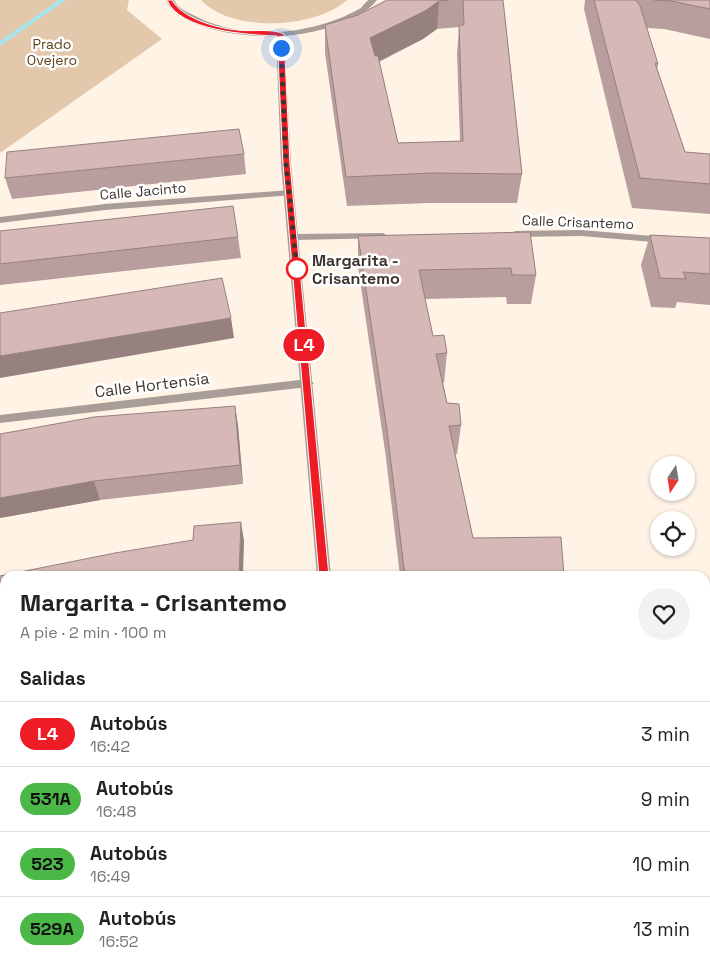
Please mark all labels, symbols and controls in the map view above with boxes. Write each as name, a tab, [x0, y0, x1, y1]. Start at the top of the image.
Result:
park label: Prado Ovejero	[27, 35, 77, 69]
your location	[269, 36, 294, 61]
street label: Calle Jacinto	[99, 178, 187, 204]
street label: Calle Crisantemo	[522, 211, 634, 233]
place label: Margarita - Crisantemo	[312, 250, 400, 289]
marker: Margarita - Crisantemo	[286, 258, 308, 280]
line badge: L4	[282, 329, 326, 361]
text: L4	[293, 333, 315, 356]
street label: Calle Hortensia	[94, 368, 210, 402]
north arrow	[650, 456, 695, 501]
map controls	[650, 456, 695, 556]
button: locate	[650, 511, 695, 556]
text: Margarita - Crisantemo	[20, 587, 287, 618]
button: heart	[638, 588, 690, 640]
text: A pie · 2 min · 100 m	[20, 622, 166, 643]
text: Salidas	[20, 666, 86, 691]
text: Autobús	[90, 711, 167, 736]
text: L4	[37, 722, 58, 745]
text: 3 min	[641, 722, 690, 747]
text: 16:42	[90, 736, 130, 757]
text: Autobús	[96, 776, 173, 801]
text: 531A	[30, 787, 71, 810]
text: 9 min	[641, 787, 690, 812]
text: 16:48	[96, 801, 136, 822]
text: Autobús	[90, 841, 167, 866]
text: 523	[31, 852, 64, 875]
text: 10 min	[632, 852, 690, 877]
text: 16:49	[90, 866, 130, 887]
text: Autobús	[99, 906, 176, 931]
text: 529A	[30, 917, 74, 940]
text: 13 min	[633, 917, 690, 942]
text: 16:52	[99, 931, 138, 952]

